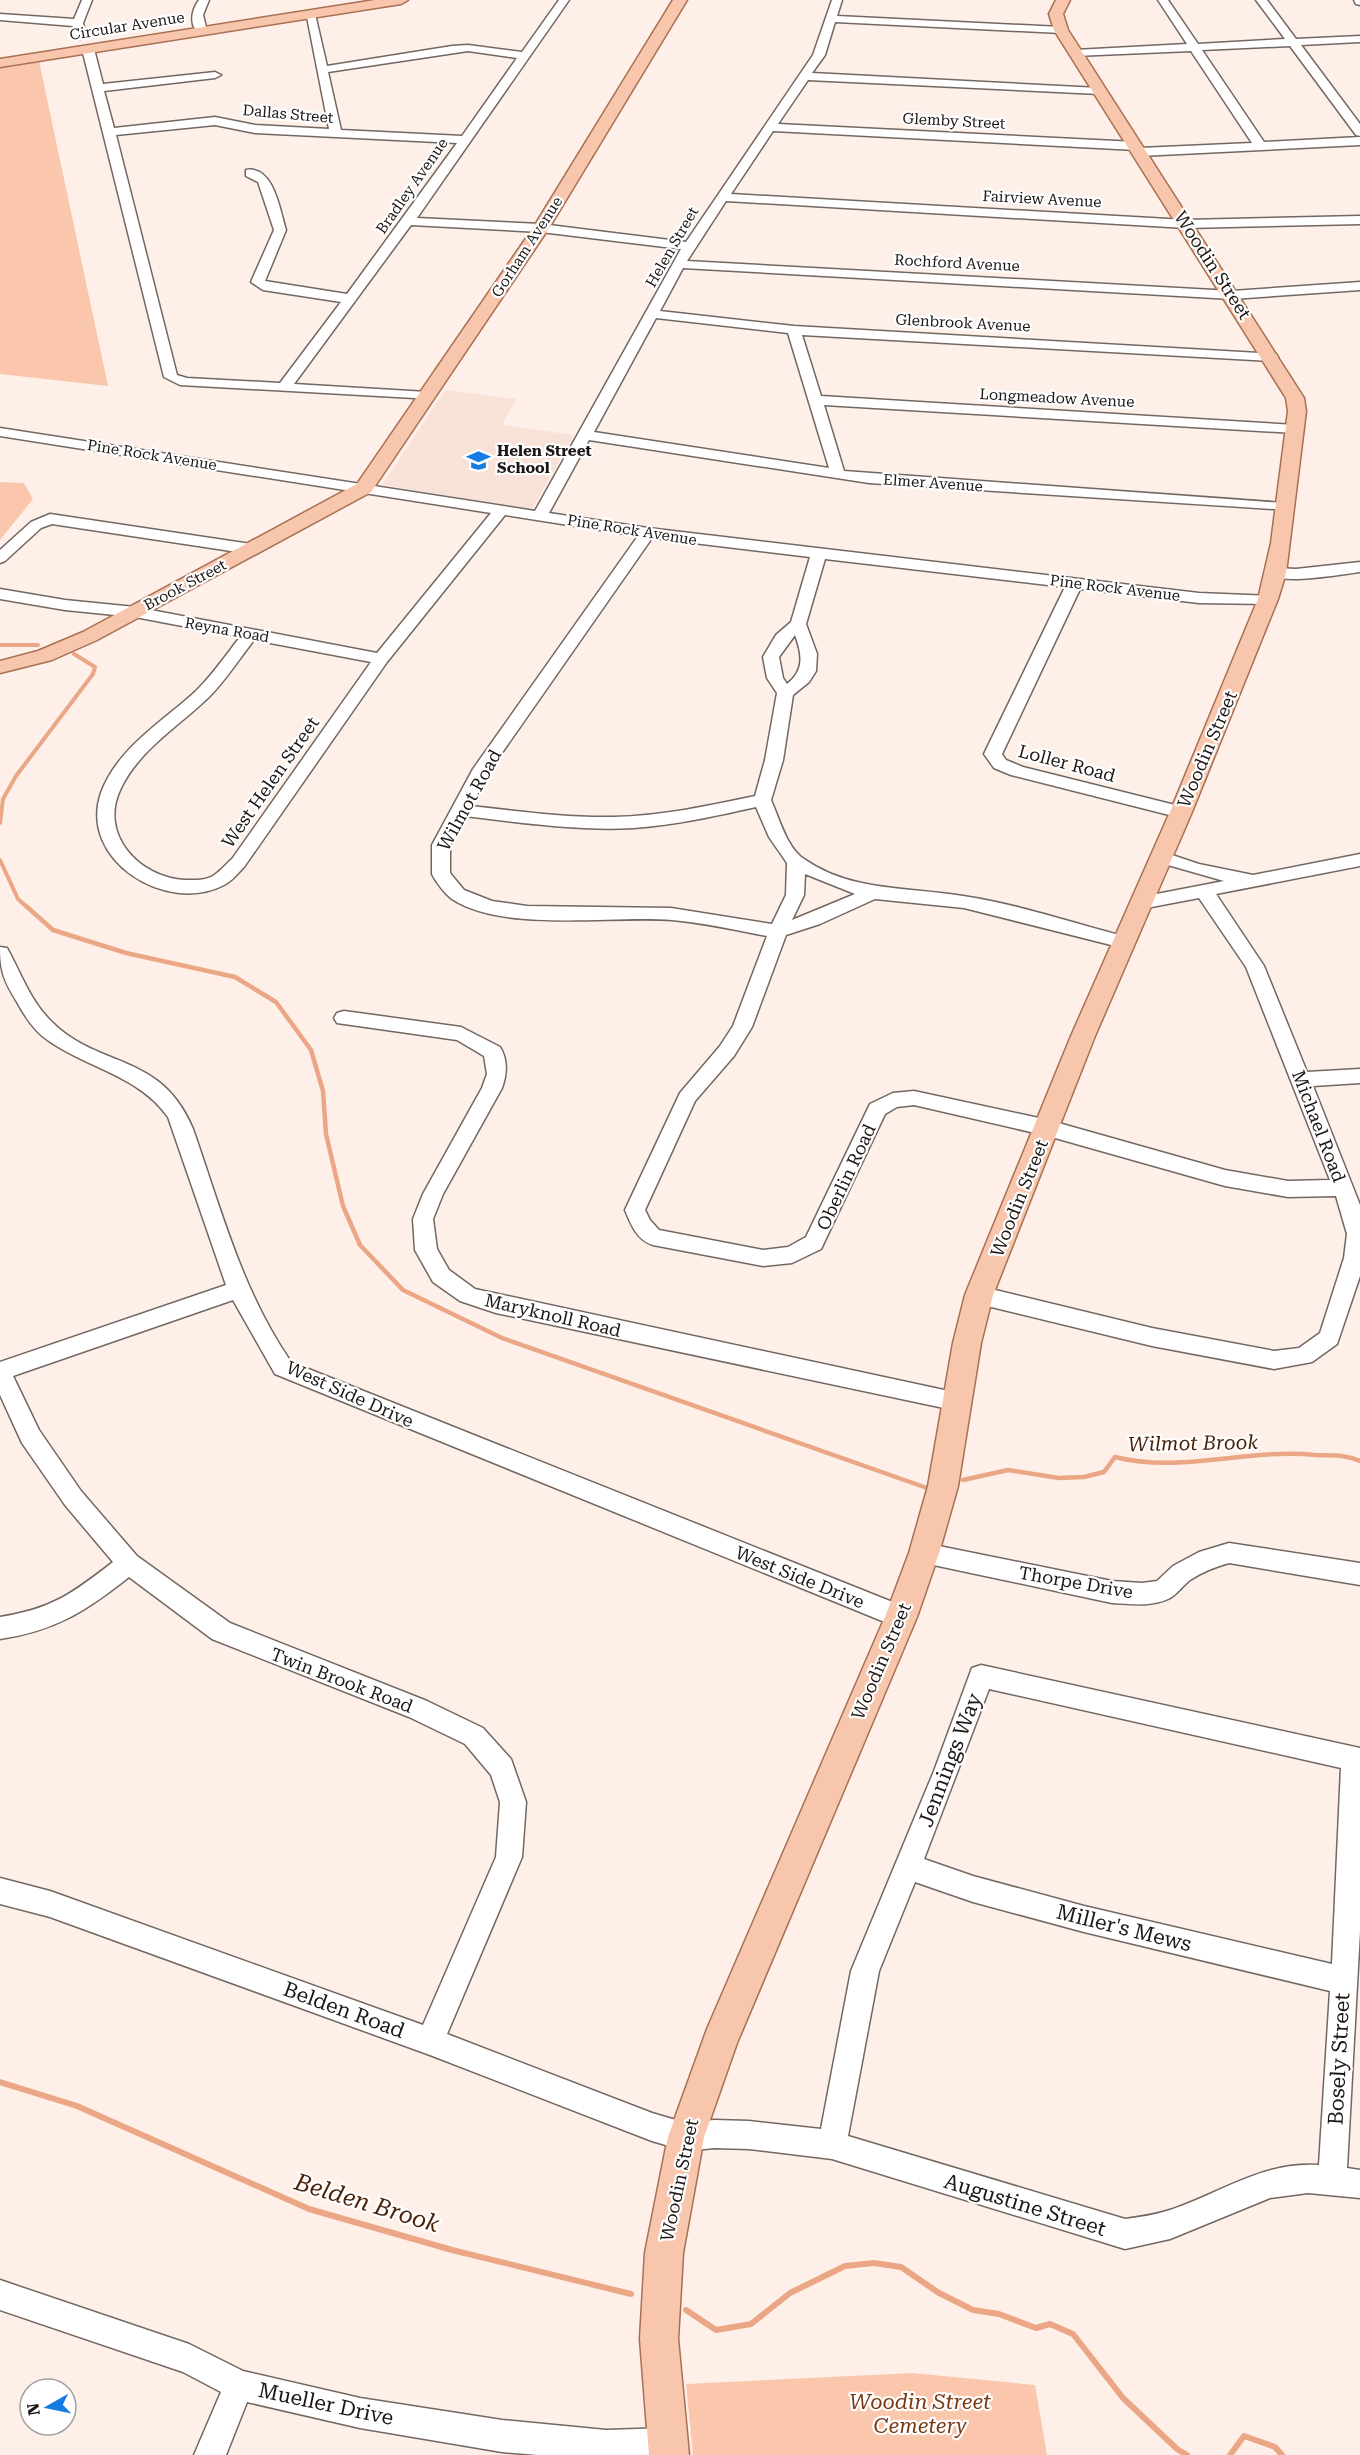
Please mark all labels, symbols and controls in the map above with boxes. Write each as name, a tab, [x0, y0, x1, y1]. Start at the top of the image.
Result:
street label: Circular Avenue	[68, 8, 186, 44]
street label: Dallas Street	[242, 101, 335, 127]
street label: Glemby Street	[902, 109, 1006, 133]
street label: Bradley Avenue	[372, 135, 452, 237]
street label: Fairview Avenue	[982, 187, 1102, 211]
street label: Gorham Avenue	[488, 193, 566, 301]
street label: Helen Street	[642, 203, 702, 290]
street label: Woodin Street	[1170, 207, 1256, 323]
street label: Rochford Avenue	[894, 251, 1020, 275]
street label: Glenbrook Avenue	[895, 310, 1031, 336]
street label: Longmeadow Avenue	[979, 385, 1135, 411]
street label: Pine Rock Avenue	[86, 436, 218, 474]
place label: Helen Street School	[497, 442, 592, 477]
school or university icon: Helen Street School	[466, 447, 492, 473]
street label: Elmer Avenue	[883, 471, 983, 495]
street label: Pine Rock Avenue	[566, 511, 698, 549]
street label: Brook Street	[141, 556, 230, 614]
street label: Pine Rock Avenue	[1049, 571, 1181, 605]
street label: Reyna Road	[183, 614, 271, 646]
street label: Woodin Street	[1173, 687, 1241, 810]
street label: West Helen Street	[217, 712, 323, 851]
street label: Loller Road	[1016, 740, 1118, 786]
street label: Wilmot Road	[433, 745, 506, 854]
street label: Michael Road	[1288, 1067, 1350, 1185]
street label: Oberlin Road	[812, 1120, 880, 1234]
street label: Woodin Street	[986, 1136, 1052, 1260]
street label: Maryknoll Road	[483, 1289, 624, 1341]
street label: West Side Drive	[283, 1357, 417, 1432]
water label: Wilmot Brook	[1128, 1430, 1259, 1456]
street label: West Side Drive	[732, 1542, 868, 1612]
street label: Thorpe Drive	[1017, 1562, 1135, 1602]
street label: Woodin Street	[847, 1599, 915, 1722]
street label: Twin Brook Road	[268, 1643, 416, 1717]
street label: Jennings Way	[913, 1689, 987, 1830]
street label: Miller's Mews	[1054, 1900, 1194, 1956]
street label: Belden Road	[280, 1977, 408, 2043]
street label: Bosely Street	[1324, 1992, 1354, 2126]
street label: Woodin Street	[656, 2117, 702, 2243]
water label: Belden Brook	[290, 2167, 443, 2238]
street label: Augustine Street	[941, 2169, 1109, 2241]
north arrow	[18, 2377, 78, 2437]
street label: Mueller Drive	[256, 2378, 396, 2430]
park label: Woodin Street Cemetery	[849, 2390, 991, 2438]
text: N	[23, 2402, 44, 2417]

